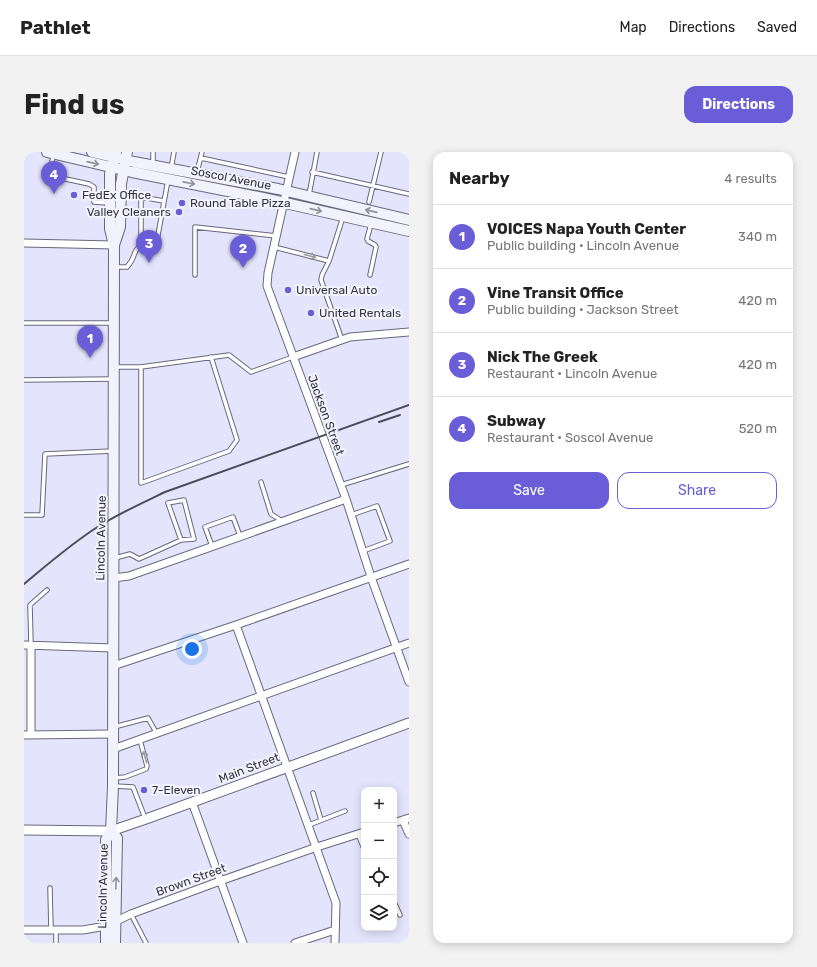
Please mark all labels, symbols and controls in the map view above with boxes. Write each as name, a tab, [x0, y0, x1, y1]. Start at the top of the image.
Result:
text: Pathlet	[20, 16, 91, 39]
text: Map	[620, 19, 647, 36]
text: Directions	[669, 19, 735, 36]
text: Saved	[757, 19, 797, 36]
button: Directions	[684, 86, 793, 123]
text: Find us	[24, 88, 124, 121]
one-way arrow	[86, 159, 99, 167]
pin: 4	[41, 161, 67, 194]
street label: Soscol Avenue	[190, 163, 273, 193]
text: Nearby	[449, 168, 510, 188]
text: 4 results	[724, 171, 777, 186]
one-way arrow	[182, 179, 195, 187]
place label: FedEx Office	[82, 188, 151, 202]
marker: FedEx Office	[69, 190, 79, 200]
place label: Round Table Pizza	[190, 196, 291, 210]
marker: Round Table Pizza	[177, 198, 187, 208]
place label: Valley Cleaners	[87, 205, 171, 219]
one-way arrow	[365, 206, 378, 214]
marker: Valley Cleaners	[174, 207, 184, 217]
one-way arrow	[310, 207, 323, 215]
text: VOICES Napa Youth Center	[487, 220, 686, 238]
text: 1	[459, 229, 465, 244]
text: 340 m	[738, 229, 777, 244]
pin: 3	[136, 230, 162, 263]
pin: 2	[230, 235, 256, 268]
text: Public building · Lincoln Avenue	[487, 238, 679, 253]
one-way arrow	[303, 253, 316, 260]
place label: Universal Auto	[296, 283, 377, 297]
text: Vine Transit Office	[487, 284, 624, 302]
marker: Universal Auto	[283, 285, 293, 295]
text: 2	[458, 293, 466, 308]
text: 420 m	[738, 293, 777, 308]
text: Public building · Jackson Street	[487, 302, 678, 317]
place label: United Rentals	[319, 306, 401, 320]
marker: United Rentals	[306, 308, 316, 318]
pin: 1	[77, 325, 103, 358]
text: Nick The Greek	[487, 348, 598, 366]
text: 3	[458, 357, 466, 372]
text: 420 m	[738, 357, 777, 372]
text: Restaurant · Lincoln Avenue	[487, 366, 657, 381]
street label: Jackson Street	[305, 373, 347, 458]
text: Subway	[487, 412, 546, 430]
text: 4	[458, 421, 466, 436]
text: 520 m	[739, 421, 777, 436]
text: Restaurant · Soscol Avenue	[487, 430, 653, 445]
button: Save	[449, 472, 609, 509]
button: Share	[617, 472, 777, 509]
street label: Lincoln Avenue	[93, 495, 109, 581]
your location	[182, 639, 202, 659]
street label: Main Street	[217, 750, 282, 786]
one-way arrow	[141, 751, 148, 764]
place label: 7-Eleven	[152, 783, 201, 797]
marker: 7-Eleven	[139, 785, 149, 795]
map controls	[361, 787, 397, 931]
button: +	[361, 787, 397, 823]
button: −	[361, 823, 397, 859]
street label: Lincoln Avenue	[95, 843, 111, 929]
button: locate	[361, 859, 397, 895]
street label: Brown Street	[154, 861, 228, 899]
one-way arrow	[112, 877, 120, 890]
button: layers	[361, 895, 397, 931]

